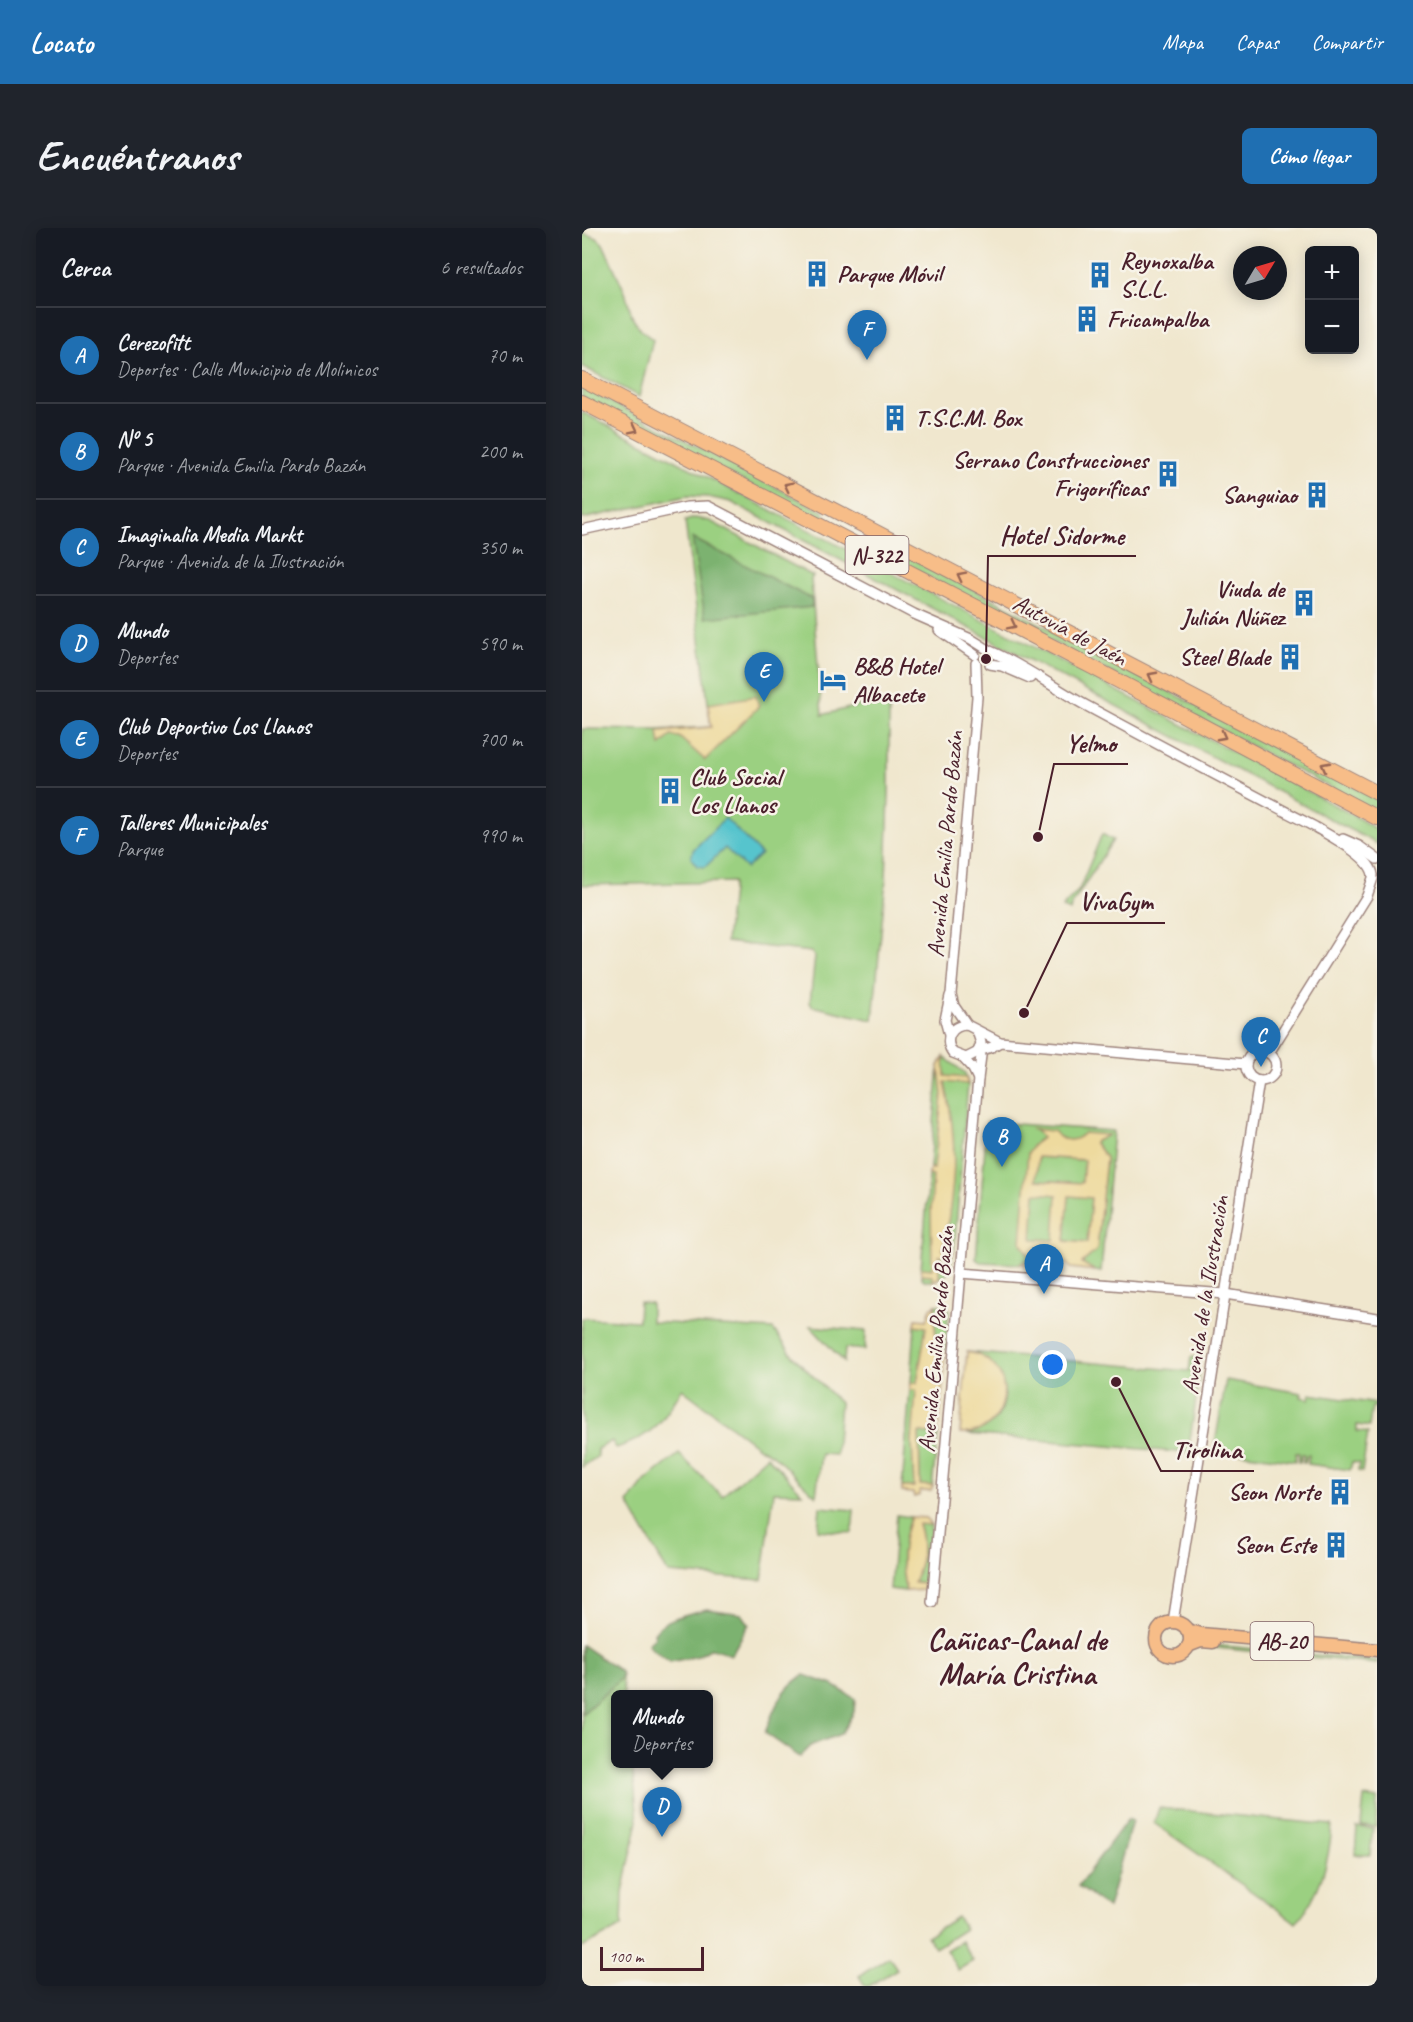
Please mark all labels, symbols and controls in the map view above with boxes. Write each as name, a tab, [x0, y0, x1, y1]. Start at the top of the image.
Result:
text: Locato	[30, 25, 93, 60]
text: Mapa	[1162, 29, 1203, 55]
text: Capas	[1236, 29, 1279, 55]
text: Compartir	[1312, 29, 1383, 55]
button: Cómo llegar	[1242, 128, 1377, 184]
text: Encuéntranos	[36, 130, 238, 183]
place label: Reynoxalba S.L.L.	[1120, 246, 1215, 304]
north arrow	[1233, 246, 1287, 300]
map controls	[1305, 246, 1359, 354]
button: +	[1305, 246, 1359, 300]
text: Cerca	[60, 251, 110, 284]
text: 6 resultados	[440, 255, 522, 280]
building icon: Parque Móvil	[802, 259, 832, 289]
place label: Parque Móvil	[837, 259, 946, 289]
building icon: Reynoxalba S.L.L.	[1085, 260, 1115, 290]
button: −	[1305, 300, 1359, 354]
building icon: Fricampalba	[1072, 304, 1102, 334]
place label: Fricampalba	[1107, 304, 1211, 334]
pin: F	[848, 310, 886, 360]
text: Cerezofitt	[117, 329, 190, 357]
text: A	[74, 343, 85, 368]
text: 70 m	[488, 343, 522, 368]
text: Deportes · Calle Municipio de Molinicos	[117, 357, 377, 382]
building icon: T.S.C.M. Box	[880, 403, 910, 433]
place label: T.S.C.M. Box	[915, 403, 1023, 433]
one-way arrow	[628, 422, 638, 433]
text: Nº 5	[117, 425, 152, 453]
text: B	[74, 439, 85, 464]
text: 200 m	[479, 439, 522, 464]
place label: Serrano Construcciones Frigoríficas	[952, 445, 1151, 503]
text: Parque · Avenida Emilia Pardo Bazán	[117, 453, 365, 478]
building icon: Serrano Construcciones Frigoríficas	[1153, 459, 1183, 489]
place label: Sanguiao	[1222, 480, 1299, 510]
building icon: Sanguiao	[1302, 480, 1332, 510]
one-way arrow	[783, 482, 794, 493]
callout: Hotel Sidorme	[988, 512, 1136, 556]
text: Hotel Sidorme	[1000, 519, 1126, 552]
text: Imaginalia Media Markt	[117, 521, 302, 549]
text: C	[75, 535, 84, 560]
text: 350 m	[479, 535, 522, 560]
road number: N-322	[846, 536, 908, 574]
text: Parque · Avenida de la Ilustración	[117, 549, 343, 574]
one-way arrow	[956, 572, 967, 583]
place label: Viuda de Julián Núñez	[1179, 574, 1286, 632]
street label: Autovía de Jaén	[1008, 587, 1133, 673]
building icon: Viuda de Julián Núñez	[1289, 588, 1319, 618]
text: Mundo	[117, 617, 168, 645]
one-way arrow	[1006, 618, 1016, 629]
text: D	[74, 631, 85, 656]
text: 590 m	[479, 631, 522, 656]
place label: Steel Blade	[1179, 642, 1272, 672]
building icon: Steel Blade	[1275, 642, 1305, 672]
text: Deportes	[117, 645, 177, 670]
place label: B&B Hotel Albacete	[853, 651, 945, 709]
pin: E	[744, 652, 783, 702]
hotel icon: B&B Hotel Albacete	[818, 665, 848, 695]
one-way arrow	[1148, 671, 1159, 683]
text: Club Deportivo Los Llanos	[117, 713, 311, 741]
callout: Yelmo	[1054, 720, 1128, 764]
text: E	[74, 727, 85, 752]
text: 700 m	[479, 727, 522, 752]
text: Yelmo	[1066, 727, 1119, 760]
street label: Avenida Emilia Pardo Bazán	[920, 729, 970, 958]
one-way arrow	[1216, 729, 1227, 740]
text: Deportes	[117, 741, 177, 766]
place label: Club Social Los Llanos	[690, 762, 785, 820]
one-way arrow	[1321, 762, 1331, 773]
building icon: Club Social Los Llanos	[655, 776, 685, 806]
text: Talleres Municipales	[117, 809, 267, 837]
text: F	[75, 823, 84, 848]
text: 990 m	[479, 823, 522, 848]
text: Parque	[117, 837, 163, 862]
callout: VivaGym	[1067, 879, 1165, 923]
text: VivaGym	[1079, 885, 1154, 918]
pin: C	[1242, 1018, 1280, 1067]
pin: B	[982, 1118, 1022, 1167]
street label: Avenida de la Ilustración	[1174, 1192, 1236, 1396]
street label: Avenida Emilia Pardo Bazán	[911, 1224, 961, 1453]
pin: A	[1024, 1244, 1064, 1294]
your location	[1038, 1350, 1067, 1379]
callout: Tirolina	[1161, 1427, 1254, 1471]
text: Tirolina	[1172, 1433, 1244, 1466]
place label: Seon Norte	[1228, 1477, 1322, 1507]
building icon: Seon Norte	[1325, 1477, 1355, 1507]
place label: Seon Este	[1234, 1530, 1318, 1560]
building icon: Seon Este	[1321, 1530, 1351, 1560]
district label: Cañicas-Canal de María Cristina	[927, 1621, 1108, 1693]
road number: AB-20	[1250, 1622, 1314, 1660]
popup	[611, 1690, 713, 1768]
text: Mundo	[632, 1703, 683, 1731]
text: Deportes	[632, 1731, 692, 1756]
pin: D	[642, 1788, 682, 1837]
scale bar	[600, 1944, 704, 1972]
text: 100 m	[609, 1947, 643, 1967]

